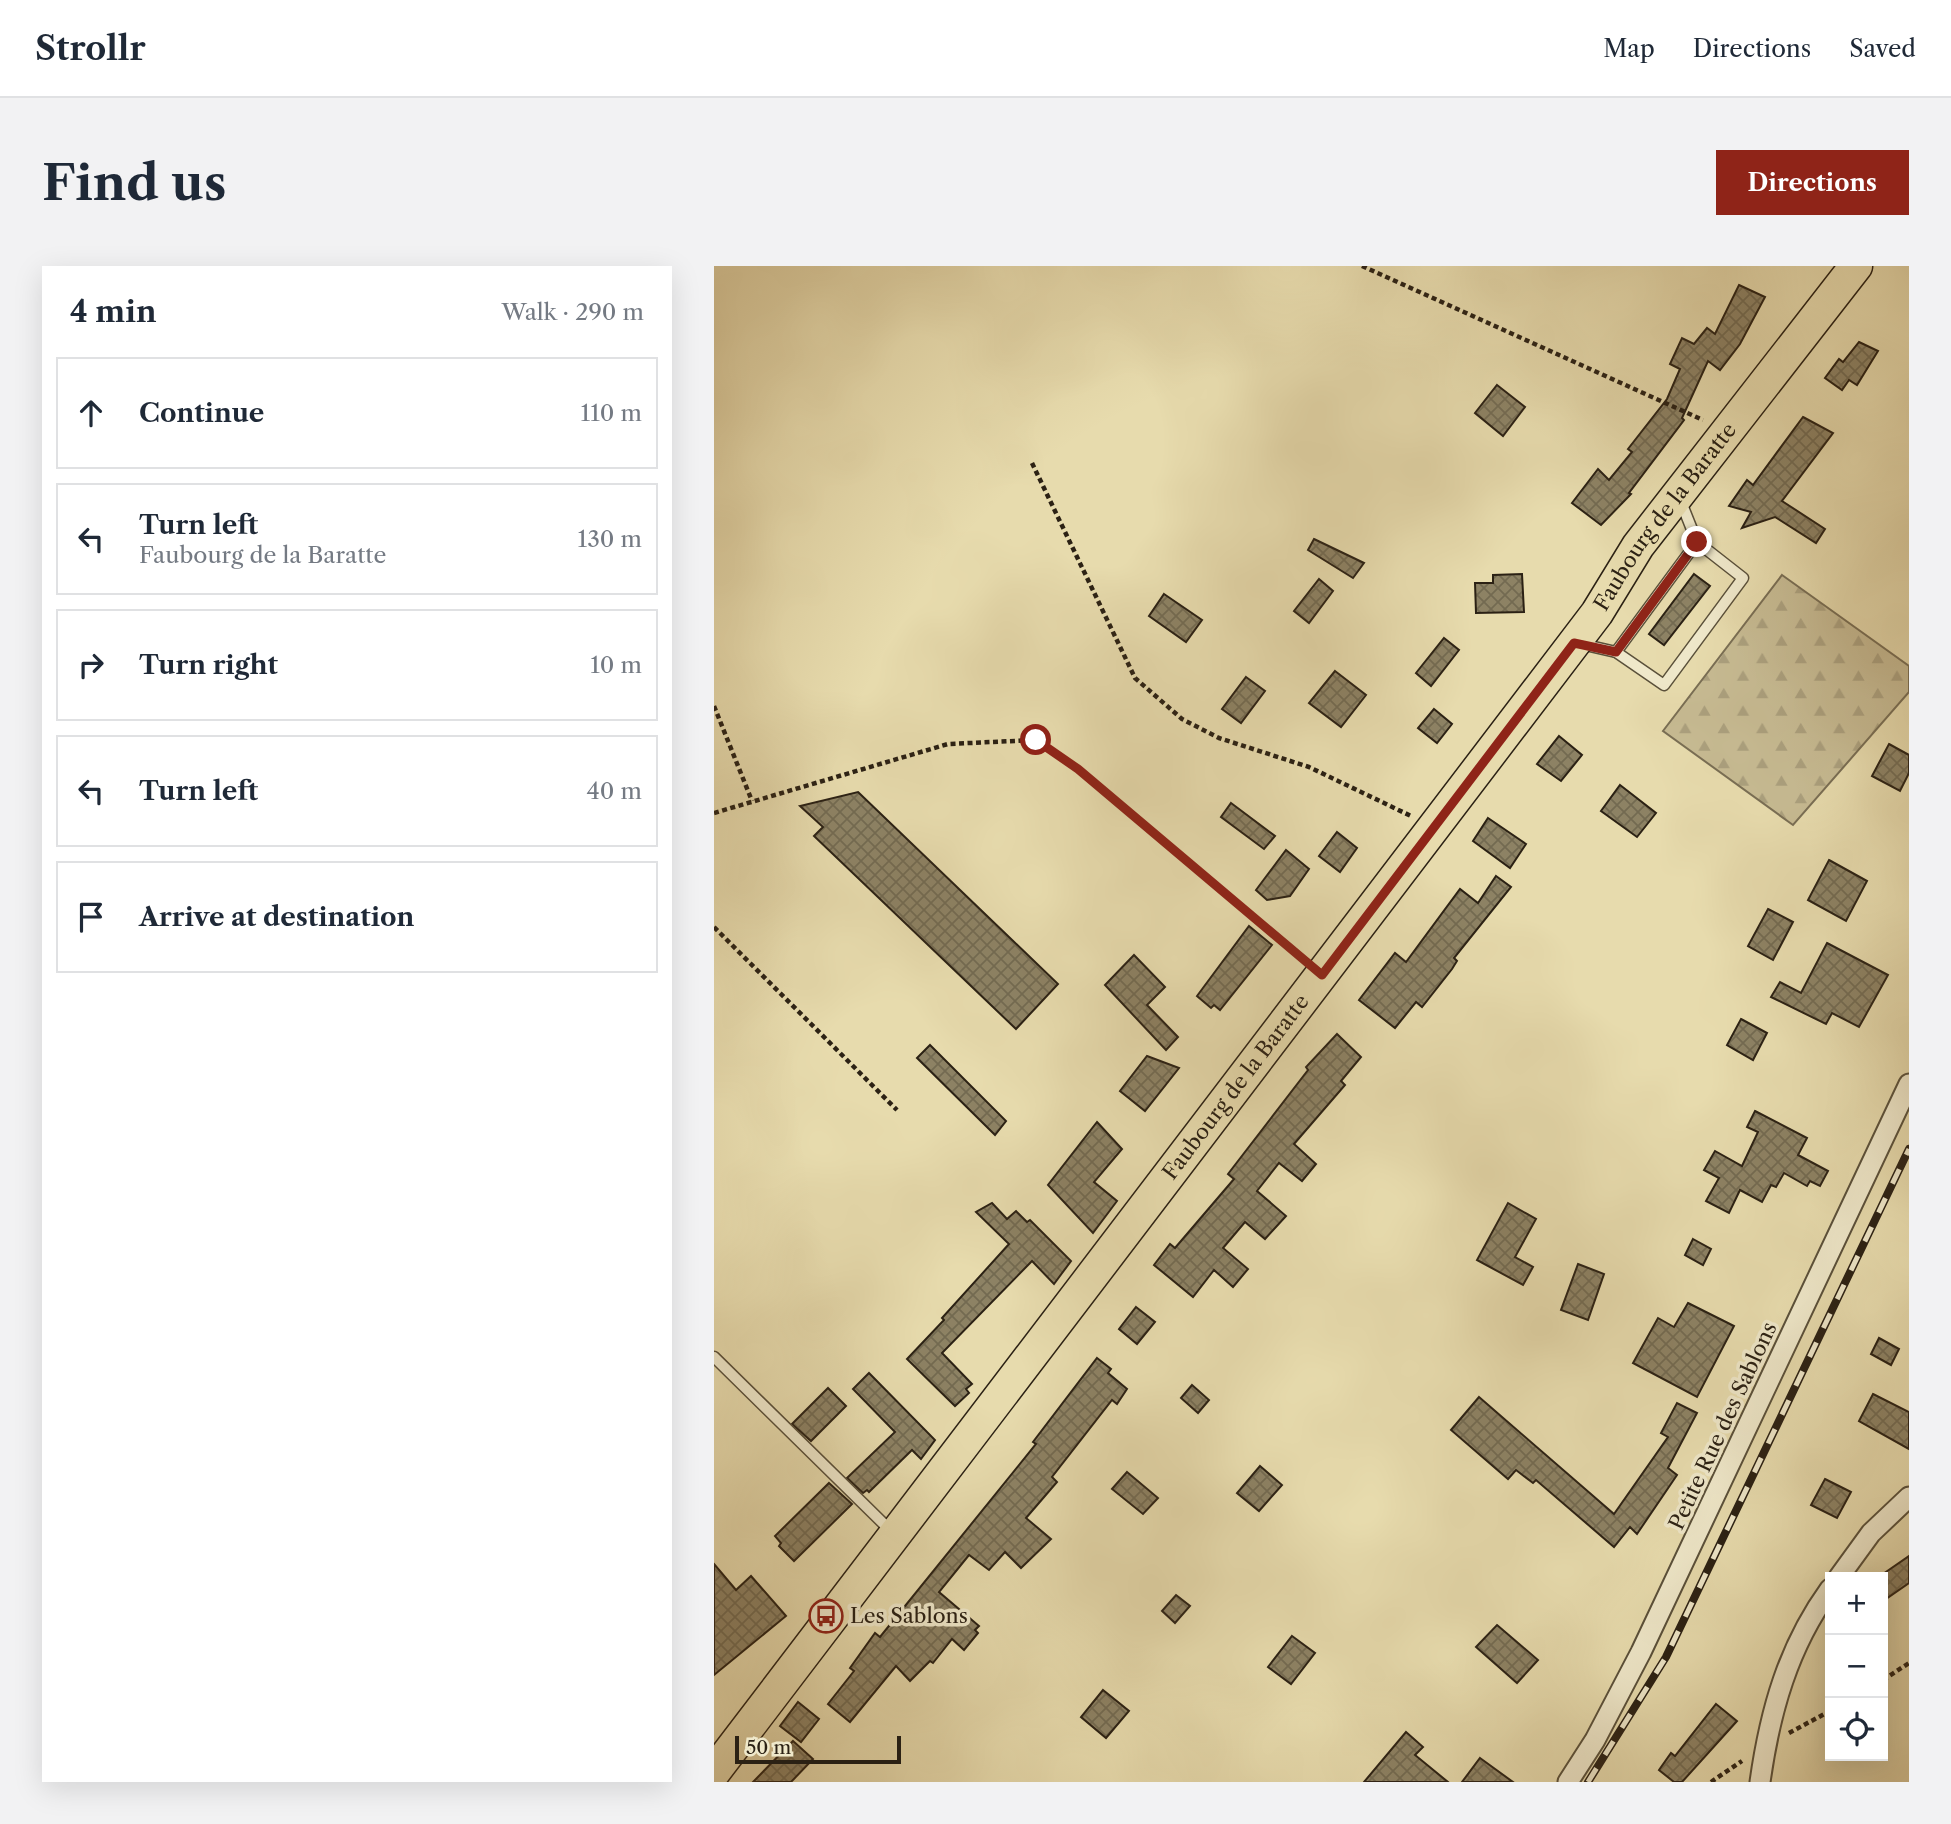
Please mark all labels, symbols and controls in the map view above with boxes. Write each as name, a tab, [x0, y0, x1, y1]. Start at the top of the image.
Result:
text: Strollr	[35, 28, 146, 69]
text: Map	[1603, 34, 1655, 63]
text: Directions	[1693, 34, 1811, 63]
text: Saved	[1849, 34, 1916, 63]
button: Directions	[1716, 150, 1909, 215]
text: Find us	[42, 152, 226, 213]
text: 4 min	[70, 293, 156, 330]
text: Walk · 290 m	[502, 298, 644, 326]
icon: ahead	[72, 394, 110, 432]
text: Continue	[139, 397, 264, 429]
text: 110 m	[581, 399, 642, 427]
street label: Faubourg de la Baratte	[1589, 418, 1741, 615]
text: Turn left	[139, 509, 258, 541]
icon: left	[72, 520, 110, 558]
text: 130 m	[578, 525, 642, 553]
route end	[1681, 526, 1712, 557]
text: Faubourg de la Baratte	[139, 541, 386, 569]
icon: right	[72, 646, 110, 684]
text: Turn right	[139, 649, 278, 681]
text: 10 m	[590, 651, 642, 679]
route start	[1020, 724, 1051, 755]
icon: left	[72, 772, 110, 810]
text: Turn left	[139, 775, 258, 807]
text: 40 m	[587, 777, 642, 805]
icon: arrive	[72, 898, 110, 936]
text: Arrive at destination	[139, 901, 414, 933]
street label: Faubourg de la Baratte	[1157, 989, 1314, 1184]
street label: Petite Rue des Sablons	[1663, 1318, 1782, 1534]
map controls	[1825, 1572, 1888, 1761]
button: +	[1825, 1572, 1888, 1635]
bus stop icon: Les Sablons	[807, 1597, 845, 1635]
place label: Les Sablons	[850, 1603, 968, 1628]
button: −	[1825, 1635, 1888, 1698]
button: locate	[1825, 1698, 1888, 1761]
scale bar	[735, 1733, 901, 1765]
text: 50 m	[746, 1736, 791, 1759]

